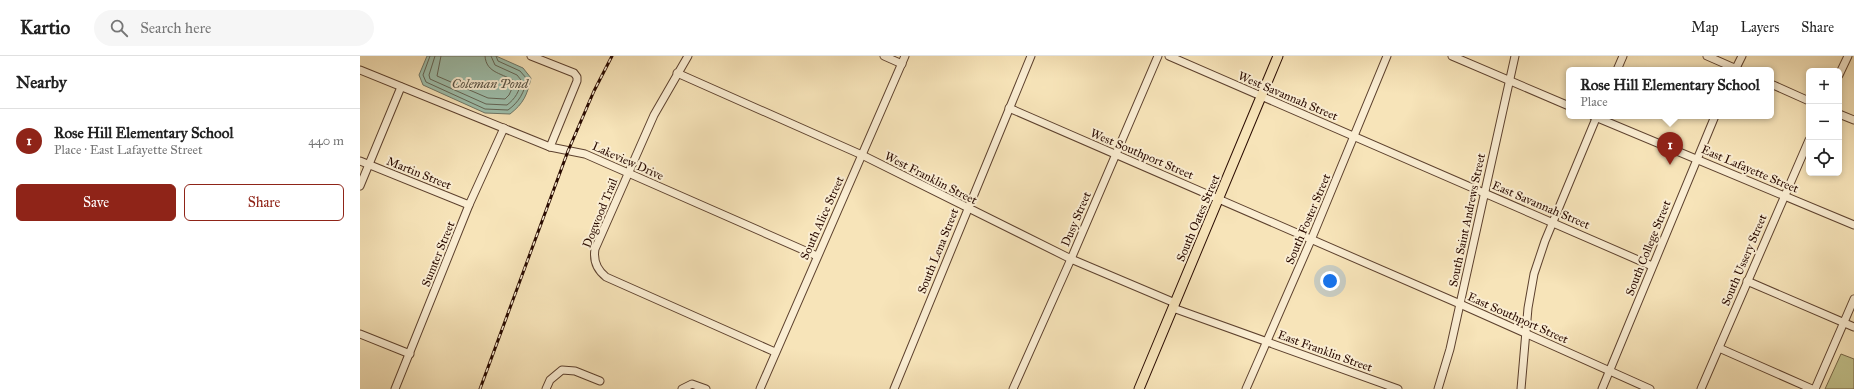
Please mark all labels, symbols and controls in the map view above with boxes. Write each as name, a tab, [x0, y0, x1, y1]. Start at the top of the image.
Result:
search box	[94, 10, 374, 46]
text: Kartio	[20, 16, 70, 39]
icon: search	[108, 17, 130, 39]
text: Search here	[140, 19, 211, 37]
text: Map	[1691, 19, 1719, 36]
text: Layers	[1741, 19, 1779, 36]
text: Share	[1801, 19, 1834, 36]
popup	[1566, 67, 1774, 119]
map controls	[1806, 68, 1842, 176]
button: +	[1806, 68, 1842, 104]
street label: West Savannah Street	[1236, 69, 1341, 124]
text: Nearby	[16, 72, 67, 93]
water label: Coleman Pond	[452, 76, 529, 92]
text: Rose Hill Elementary School	[1580, 76, 1760, 94]
text: Place	[1580, 94, 1608, 110]
button: −	[1806, 104, 1842, 140]
text: Rose Hill Elementary School	[54, 124, 233, 142]
street label: West Southport Street	[1088, 126, 1196, 182]
pin: 1	[1657, 132, 1683, 165]
text: 1	[26, 133, 32, 149]
text: 440 m	[308, 133, 344, 149]
street label: Lakeview Drive	[590, 139, 666, 183]
button: locate	[1806, 140, 1842, 176]
text: Place · East Lafayette Street	[54, 142, 203, 158]
street label: East Lafayette Street	[1699, 142, 1801, 196]
street label: West Franklin Street	[882, 149, 980, 208]
street label: South Saint Andrews Street	[1446, 151, 1488, 288]
street label: Martin Street	[385, 154, 454, 193]
street label: South Foster Street	[1283, 171, 1334, 266]
street label: South Oates Street	[1173, 172, 1223, 264]
street label: South Alice Street	[797, 173, 847, 262]
street label: Dogwood Trail	[580, 175, 622, 250]
street label: East Savannah Street	[1490, 178, 1593, 232]
button: Save	[16, 184, 176, 221]
button: Share	[184, 184, 344, 221]
street label: Dusy Street	[1058, 189, 1094, 249]
street label: South College Street	[1622, 198, 1675, 298]
street label: South Lena Street	[915, 206, 962, 296]
street label: South Ussery Street	[1718, 211, 1770, 308]
street label: Sumter Street	[419, 218, 458, 289]
your location	[1320, 271, 1340, 291]
street label: East Southport Street	[1466, 290, 1571, 347]
street label: East Franklin Street	[1276, 327, 1375, 375]

